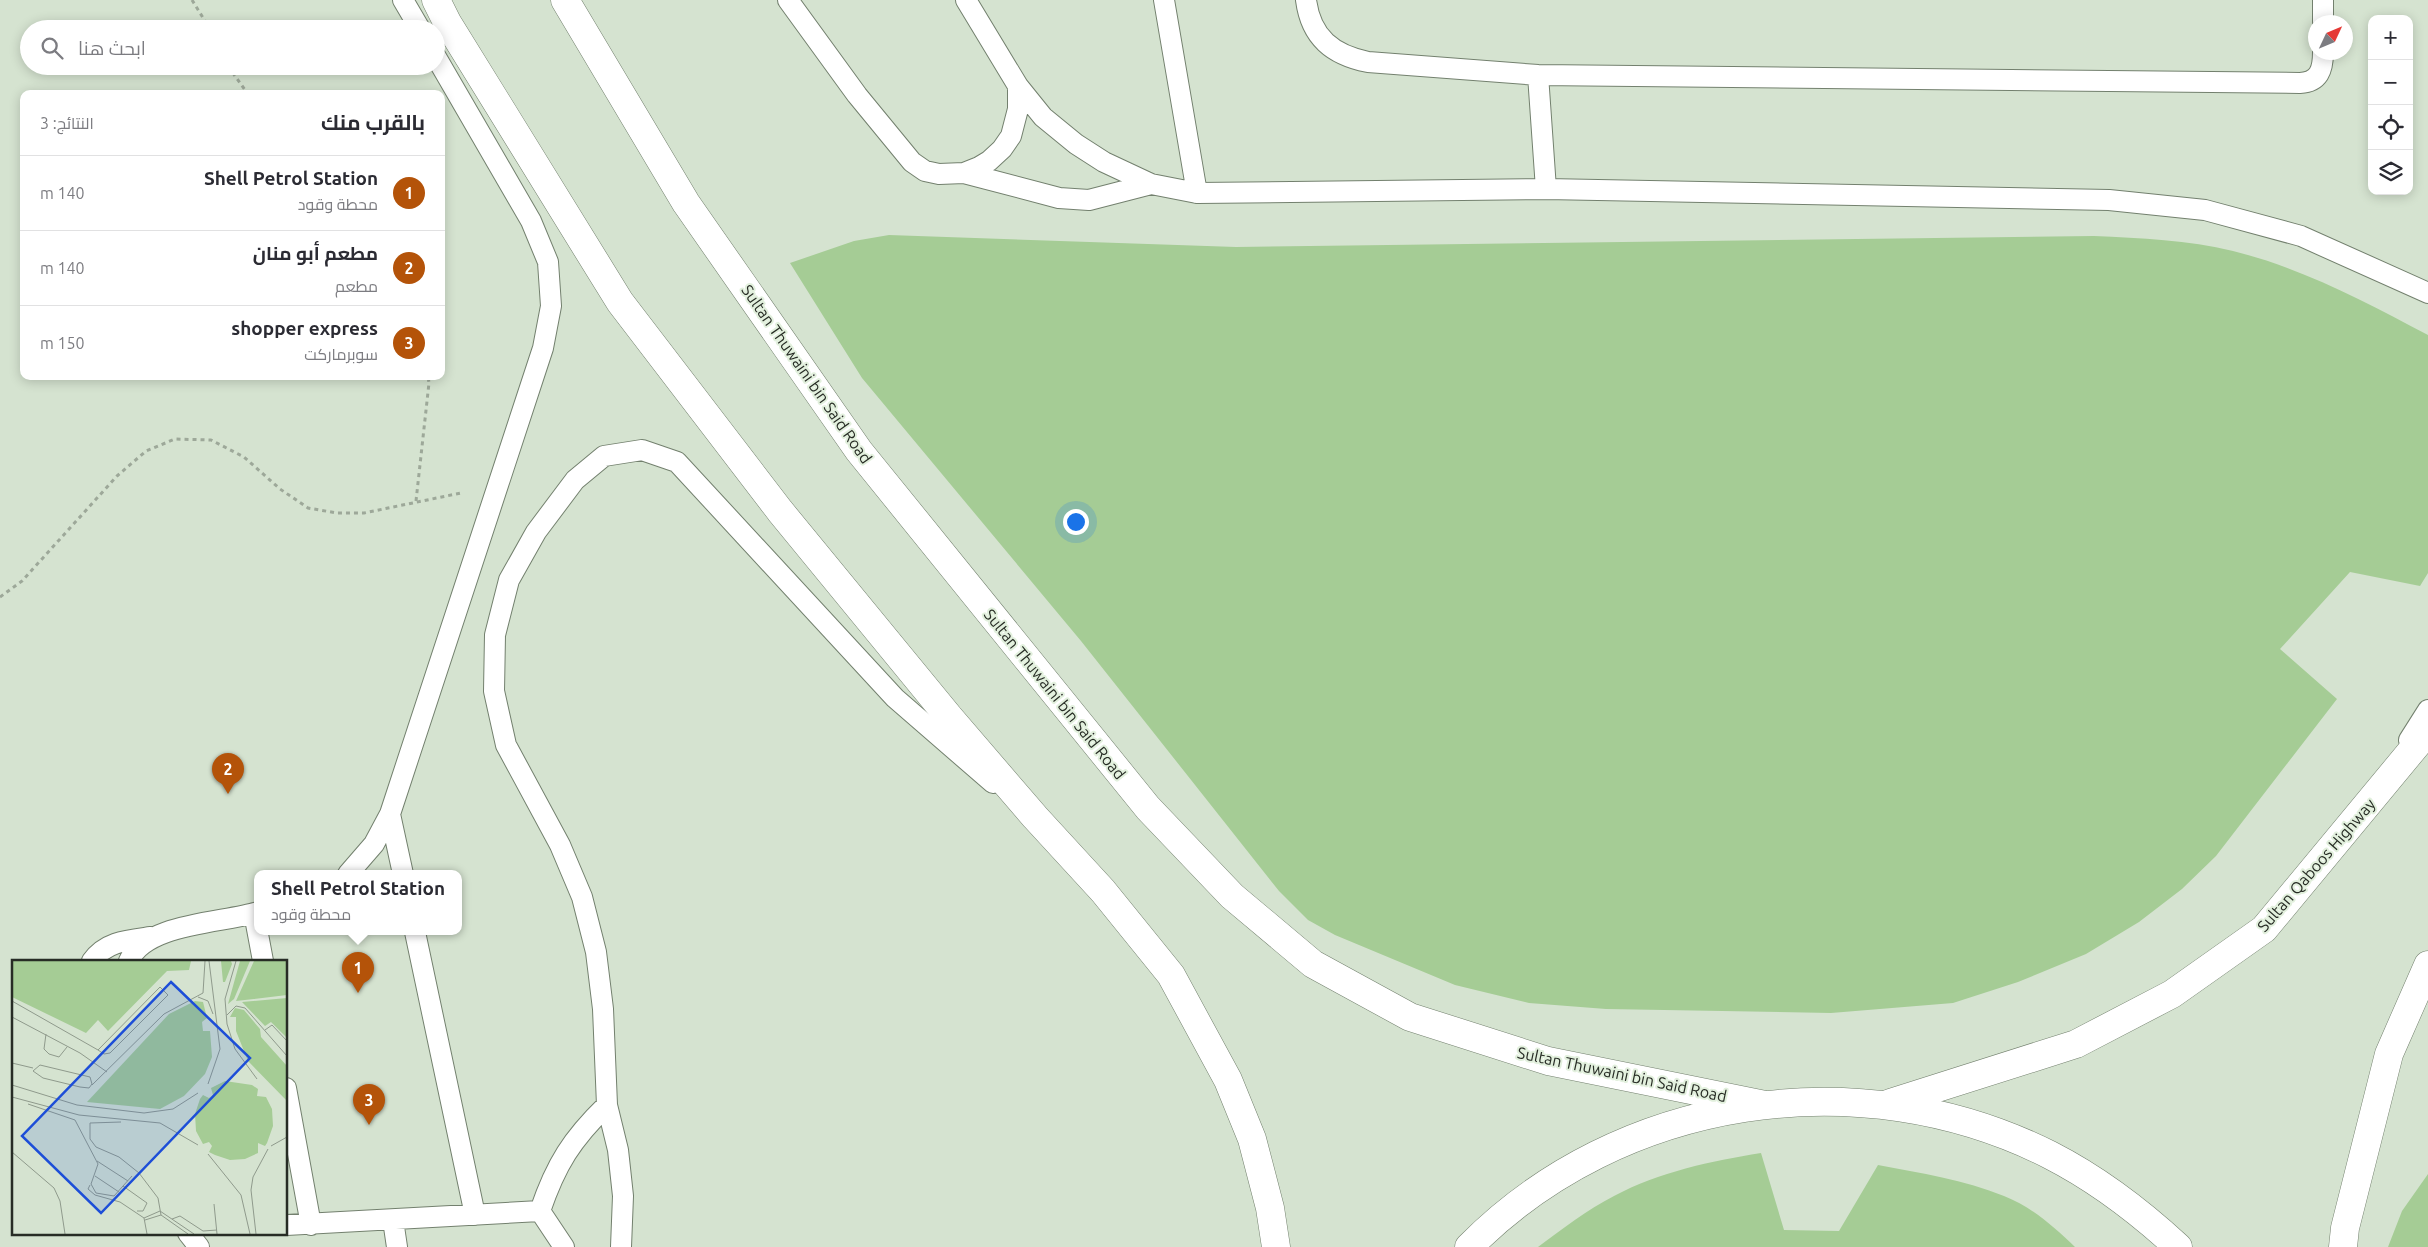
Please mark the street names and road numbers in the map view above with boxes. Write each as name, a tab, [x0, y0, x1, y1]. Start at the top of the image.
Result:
street label: Sultan Thuwaini bin Said Road	[738, 281, 876, 467]
street label: Sultan Thuwaini bin Said Road	[981, 605, 1129, 783]
street label: Sultan Qaboos Highway	[2253, 795, 2379, 935]
street label: Sultan Thuwaini bin Said Road	[1516, 1043, 1728, 1105]

